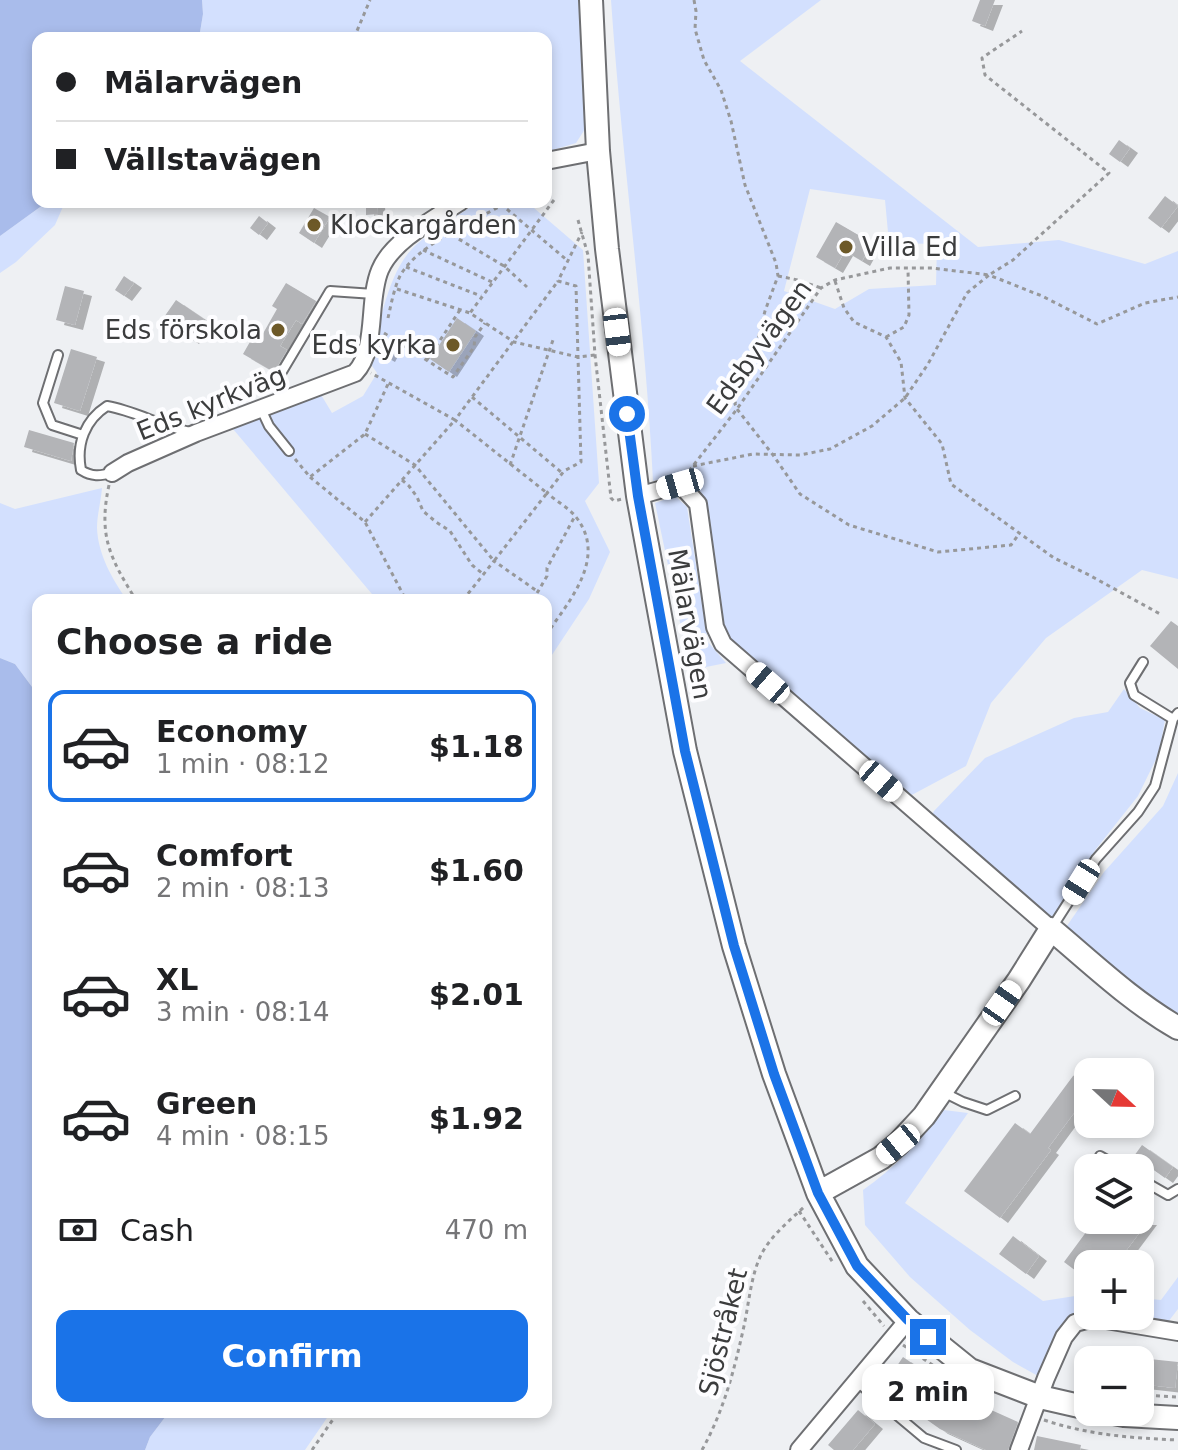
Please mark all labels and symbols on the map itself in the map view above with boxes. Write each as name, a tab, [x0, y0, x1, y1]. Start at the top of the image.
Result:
place label: Klockargården	[330, 210, 517, 240]
marker: Klockargården	[305, 216, 323, 234]
place label: Villa Ed	[862, 232, 958, 262]
marker: Villa Ed	[837, 238, 855, 256]
street label: Edsbyvägen	[700, 274, 818, 420]
car	[602, 307, 632, 357]
place label: Eds förskola	[105, 315, 262, 345]
marker: Eds förskola	[269, 321, 287, 339]
place label: Eds kyrka	[312, 330, 437, 360]
marker: Eds kyrka	[444, 336, 462, 354]
street label: Eds kyrkväg	[132, 360, 290, 446]
route start	[609, 396, 645, 432]
car	[654, 466, 706, 502]
street label: Mälarvägen	[662, 546, 718, 702]
car	[742, 658, 794, 708]
car	[855, 756, 907, 806]
car	[1058, 855, 1104, 909]
car	[978, 976, 1026, 1030]
north arrow	[1074, 1058, 1154, 1138]
car	[872, 1120, 924, 1168]
street label: Sjöstråket	[693, 1265, 753, 1399]
route end	[910, 1319, 946, 1355]
callout: 2 min	[862, 1365, 994, 1421]

